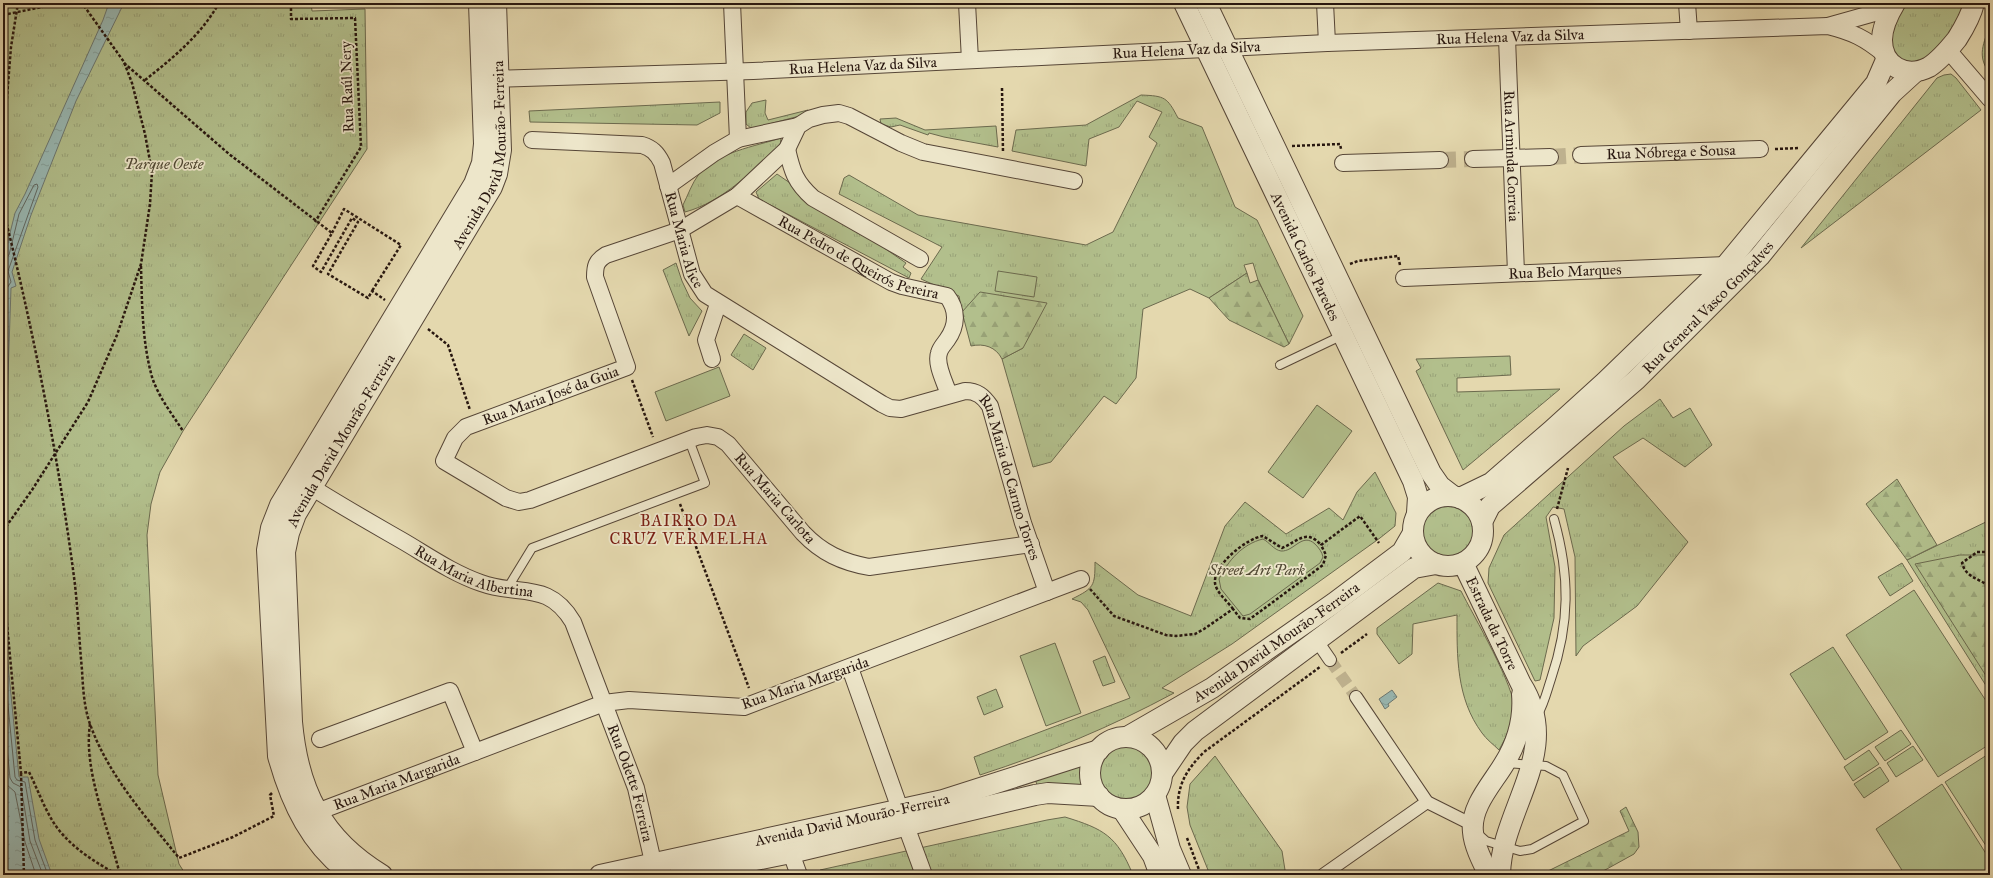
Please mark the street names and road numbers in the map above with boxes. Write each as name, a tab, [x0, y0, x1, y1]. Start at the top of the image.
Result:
street label: Rua Helena Vaz da Silva	[1436, 25, 1585, 48]
street label: Rua Helena Vaz da Silva	[1112, 37, 1261, 62]
street label: Rua Raúl Nery	[336, 40, 358, 133]
street label: Rua Helena Vaz da Silva	[788, 53, 938, 78]
street label: Avenida David Mourão-Ferreira	[448, 60, 510, 253]
street label: Rua Arminda Correia	[1500, 90, 1523, 223]
street label: Rua Nóbrega e Sousa	[1606, 141, 1737, 163]
street label: Avenida Carlos Paredes	[1267, 188, 1344, 324]
street label: Rua Maria Alice	[661, 190, 708, 292]
street label: Rua Pedro de Queirós Pereira	[775, 212, 941, 303]
street label: Rua General Vasco Gonçalves	[1639, 237, 1777, 377]
street label: Rua Belo Marques	[1508, 260, 1622, 283]
street label: Avenida David Mourão-Ferreira	[283, 350, 399, 531]
street label: Rua Maria José da Guia	[480, 362, 622, 429]
street label: Rua Maria do Carmo Torres	[975, 390, 1044, 562]
street label: Rua Maria Carlota	[731, 449, 820, 548]
street label: Rua Maria Albertina	[411, 541, 535, 601]
street label: Estrada da Torre	[1462, 574, 1522, 673]
street label: Avenida David Mourão-Ferreira	[1189, 578, 1363, 706]
street label: Rua Maria Margarida	[739, 653, 872, 713]
street label: Rua Odette Ferreira	[604, 722, 657, 844]
street label: Rua Maria Margarida	[331, 749, 463, 814]
street label: Avenida David Mourão-Ferreira	[752, 789, 952, 850]

